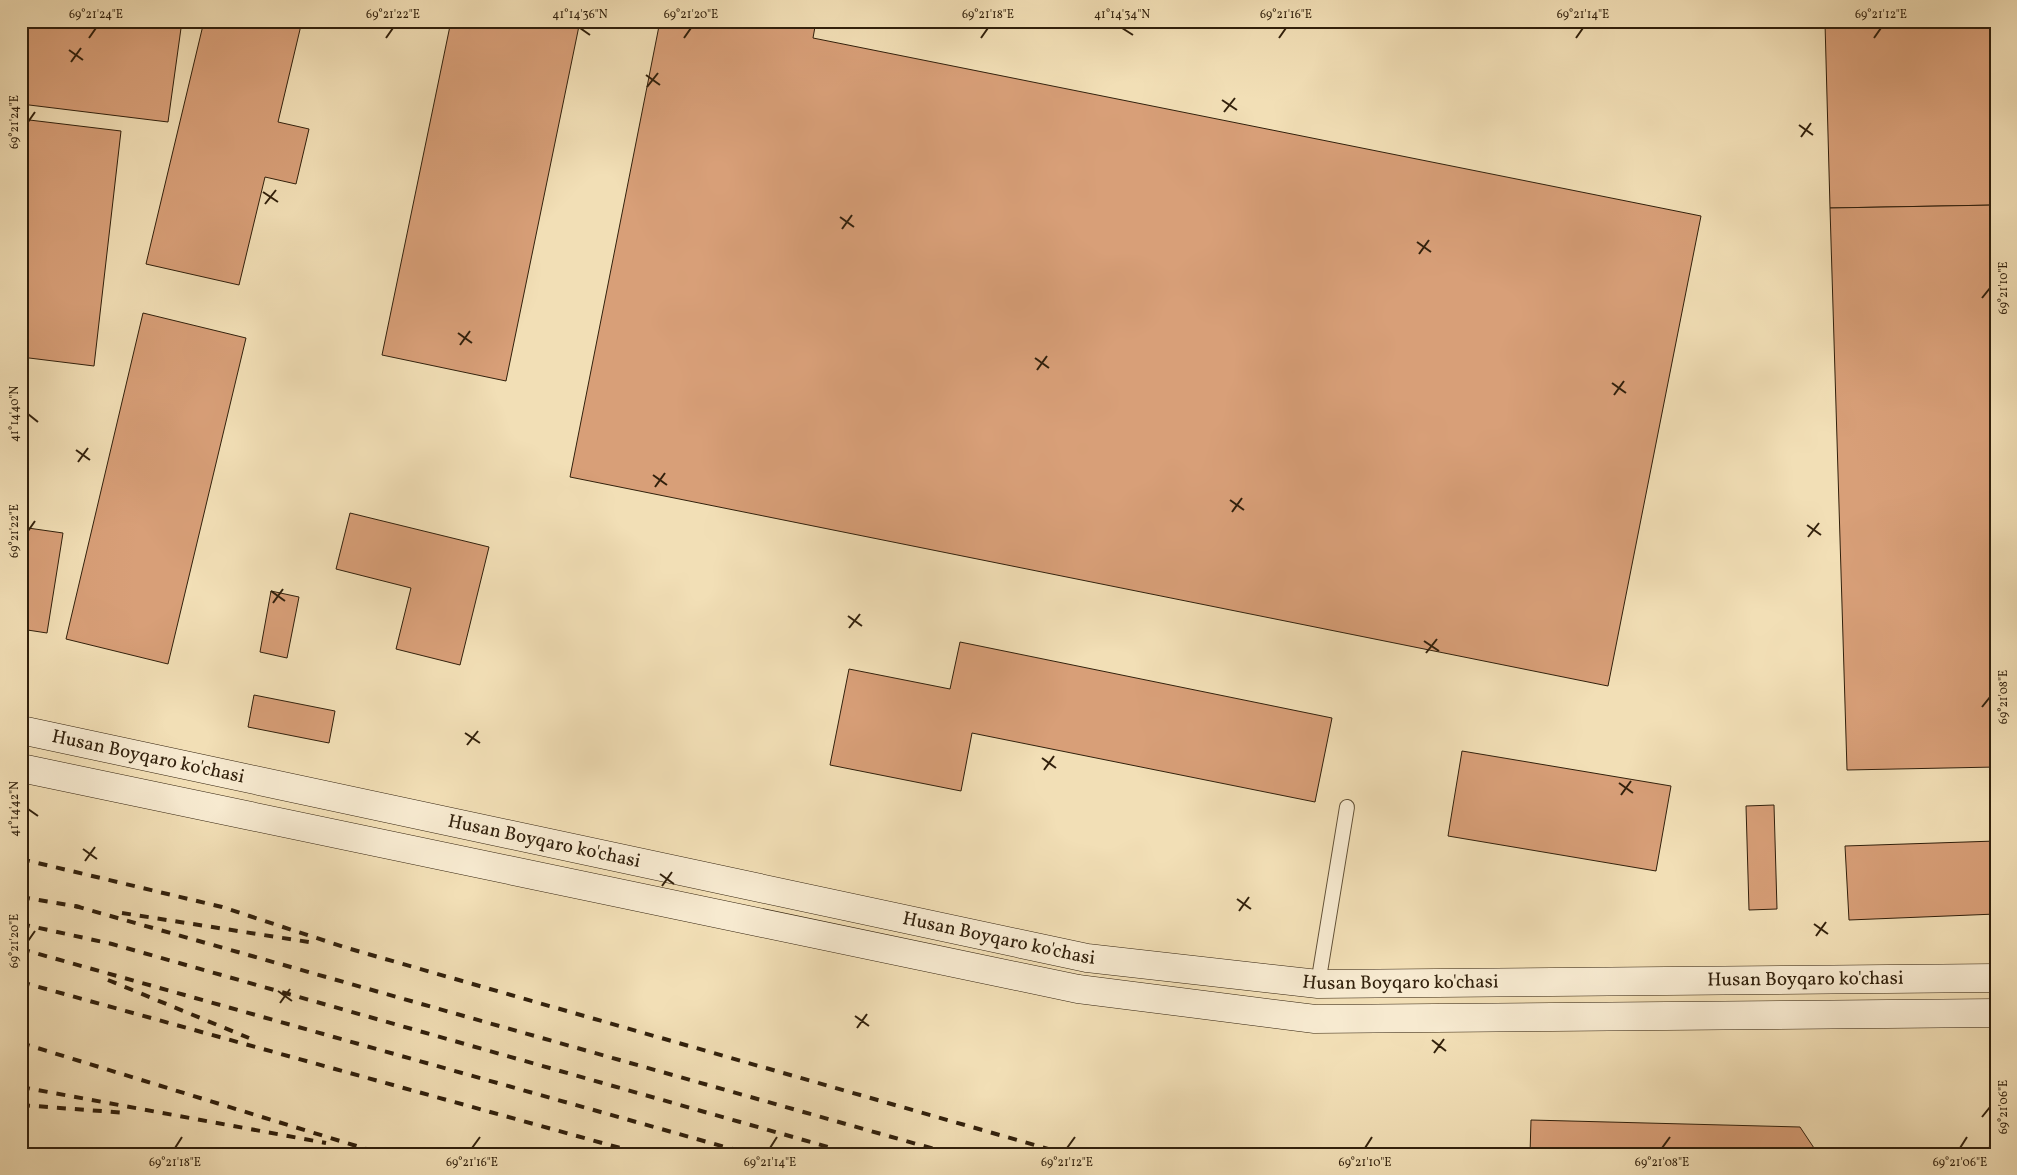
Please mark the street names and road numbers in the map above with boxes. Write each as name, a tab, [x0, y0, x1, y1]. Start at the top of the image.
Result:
street label: Husan Boyqaro ko'chasi	[49, 724, 247, 790]
street label: Husan Boyqaro ko'chasi	[445, 809, 643, 875]
street label: Husan Boyqaro ko'chasi	[900, 906, 1097, 972]
street label: Husan Boyqaro ko'chasi	[1707, 966, 1904, 994]
street label: Husan Boyqaro ko'chasi	[1301, 969, 1499, 997]

